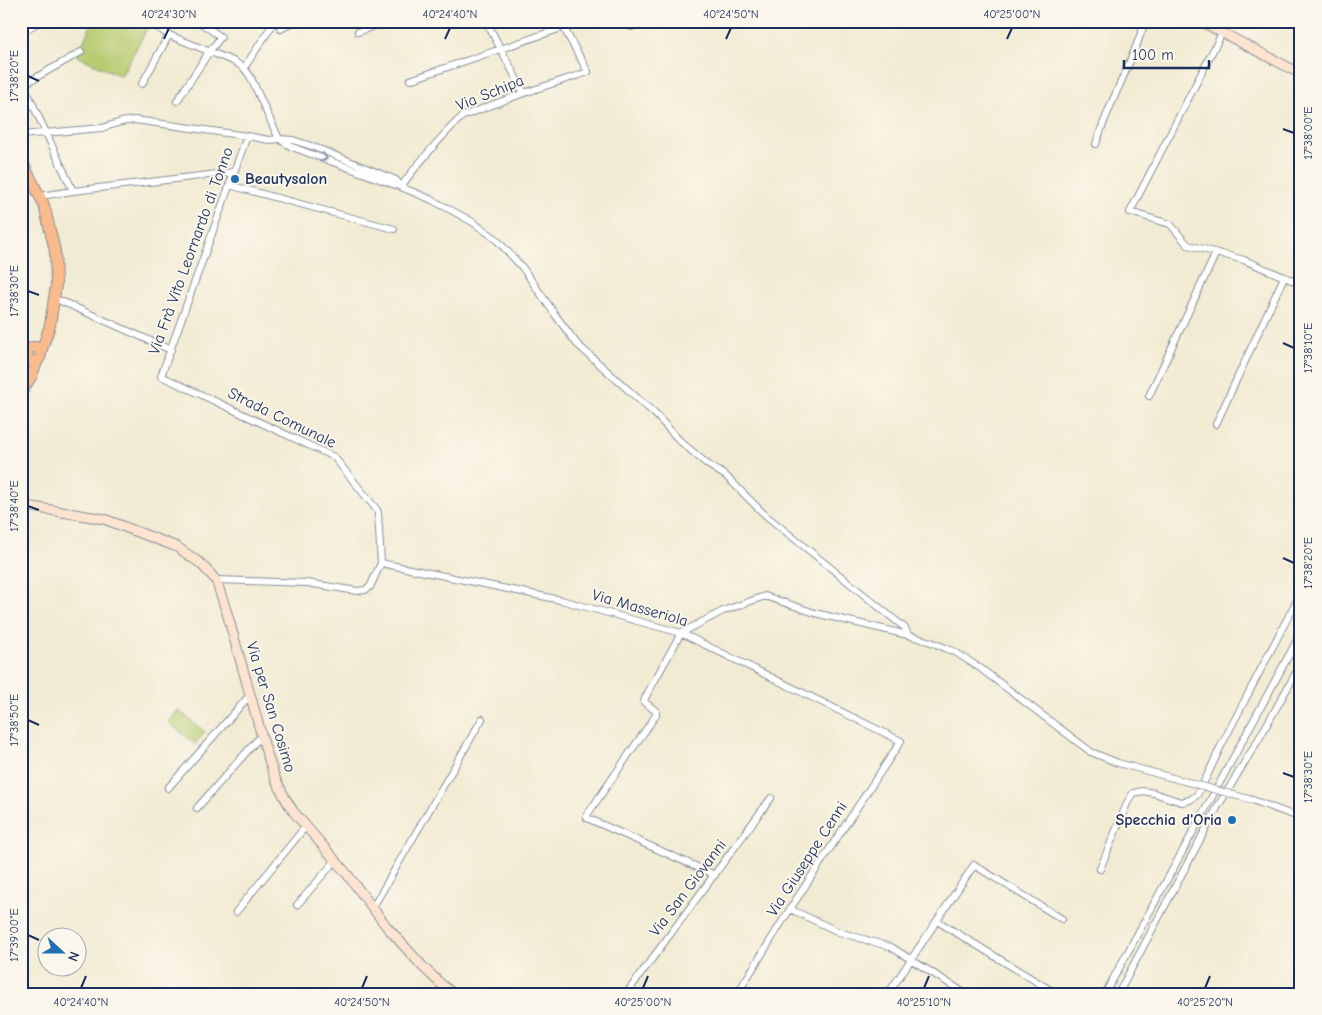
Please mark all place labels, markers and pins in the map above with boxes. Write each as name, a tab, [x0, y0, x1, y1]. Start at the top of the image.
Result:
place label: Beautysalon	[245, 170, 327, 188]
marker: Beautysalon	[229, 173, 241, 185]
place label: Specchia d'Oria	[1116, 811, 1222, 829]
marker: Specchia d'Oria	[1226, 814, 1238, 826]

